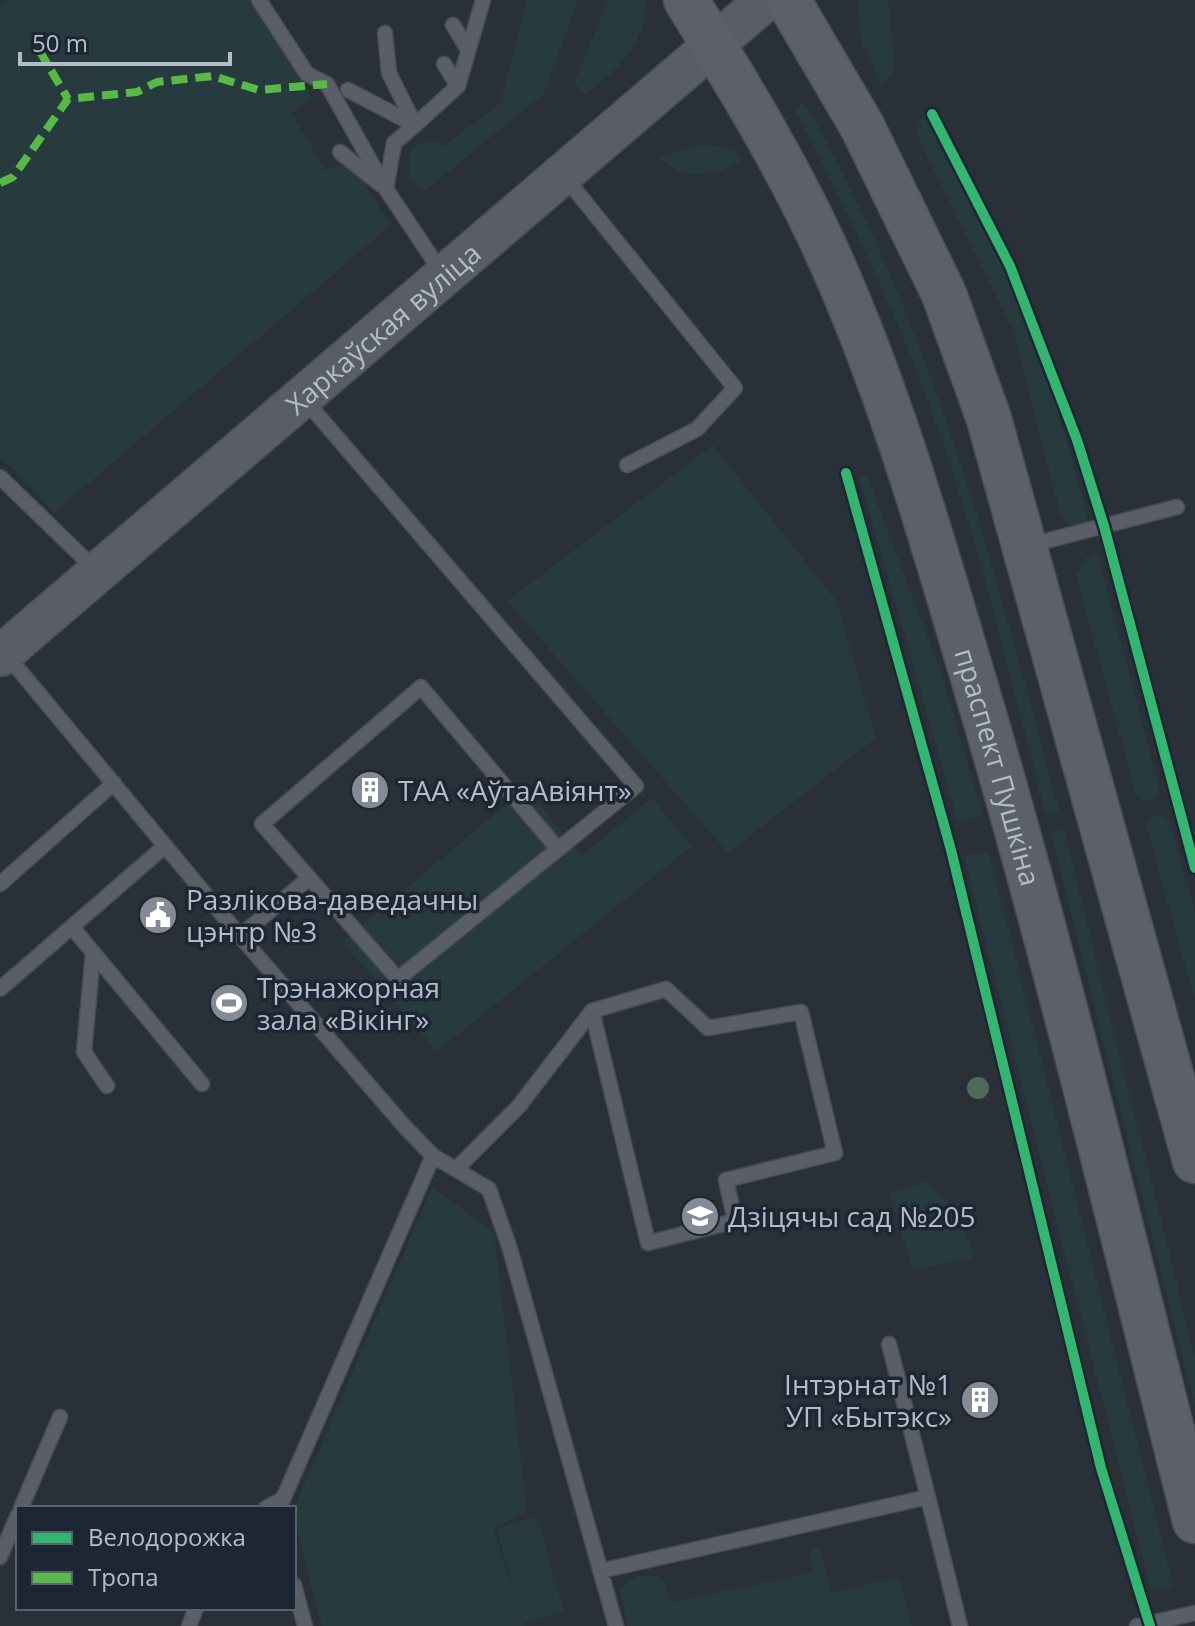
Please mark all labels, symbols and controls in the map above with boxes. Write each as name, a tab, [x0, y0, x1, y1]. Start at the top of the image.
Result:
scale bar	[20, 16, 230, 66]
text: 50 m	[32, 26, 88, 59]
street label: Харкаўская вуліца	[277, 234, 488, 422]
street label: праспект Пушкіна	[946, 643, 1050, 890]
building icon: ТАА «АўтаАвіянт»	[349, 769, 391, 811]
place label: ТАА «АўтаАвіянт»	[398, 771, 632, 809]
place label: Разлікова-даведачны цэнтр №3	[186, 880, 478, 950]
public building icon: Разлікова-даведачны цэнтр №3	[137, 894, 179, 936]
place label: Трэнажорная зала «Вікінг»	[257, 968, 440, 1038]
sports icon: Трэнажорная зала «Вікінг»	[208, 982, 250, 1024]
school or university icon: Дзіцячы сад №205	[679, 1195, 721, 1237]
place label: Дзіцячы сад №205	[728, 1197, 975, 1235]
place label: Інтэрнат №1 УП «Бытэкс»	[784, 1365, 952, 1435]
building icon: Інтэрнат №1 УП «Бытэкс»	[959, 1379, 1001, 1421]
legend	[16, 1506, 296, 1610]
text: Велодорожка	[88, 1520, 246, 1553]
text: Тропа	[88, 1560, 159, 1593]

